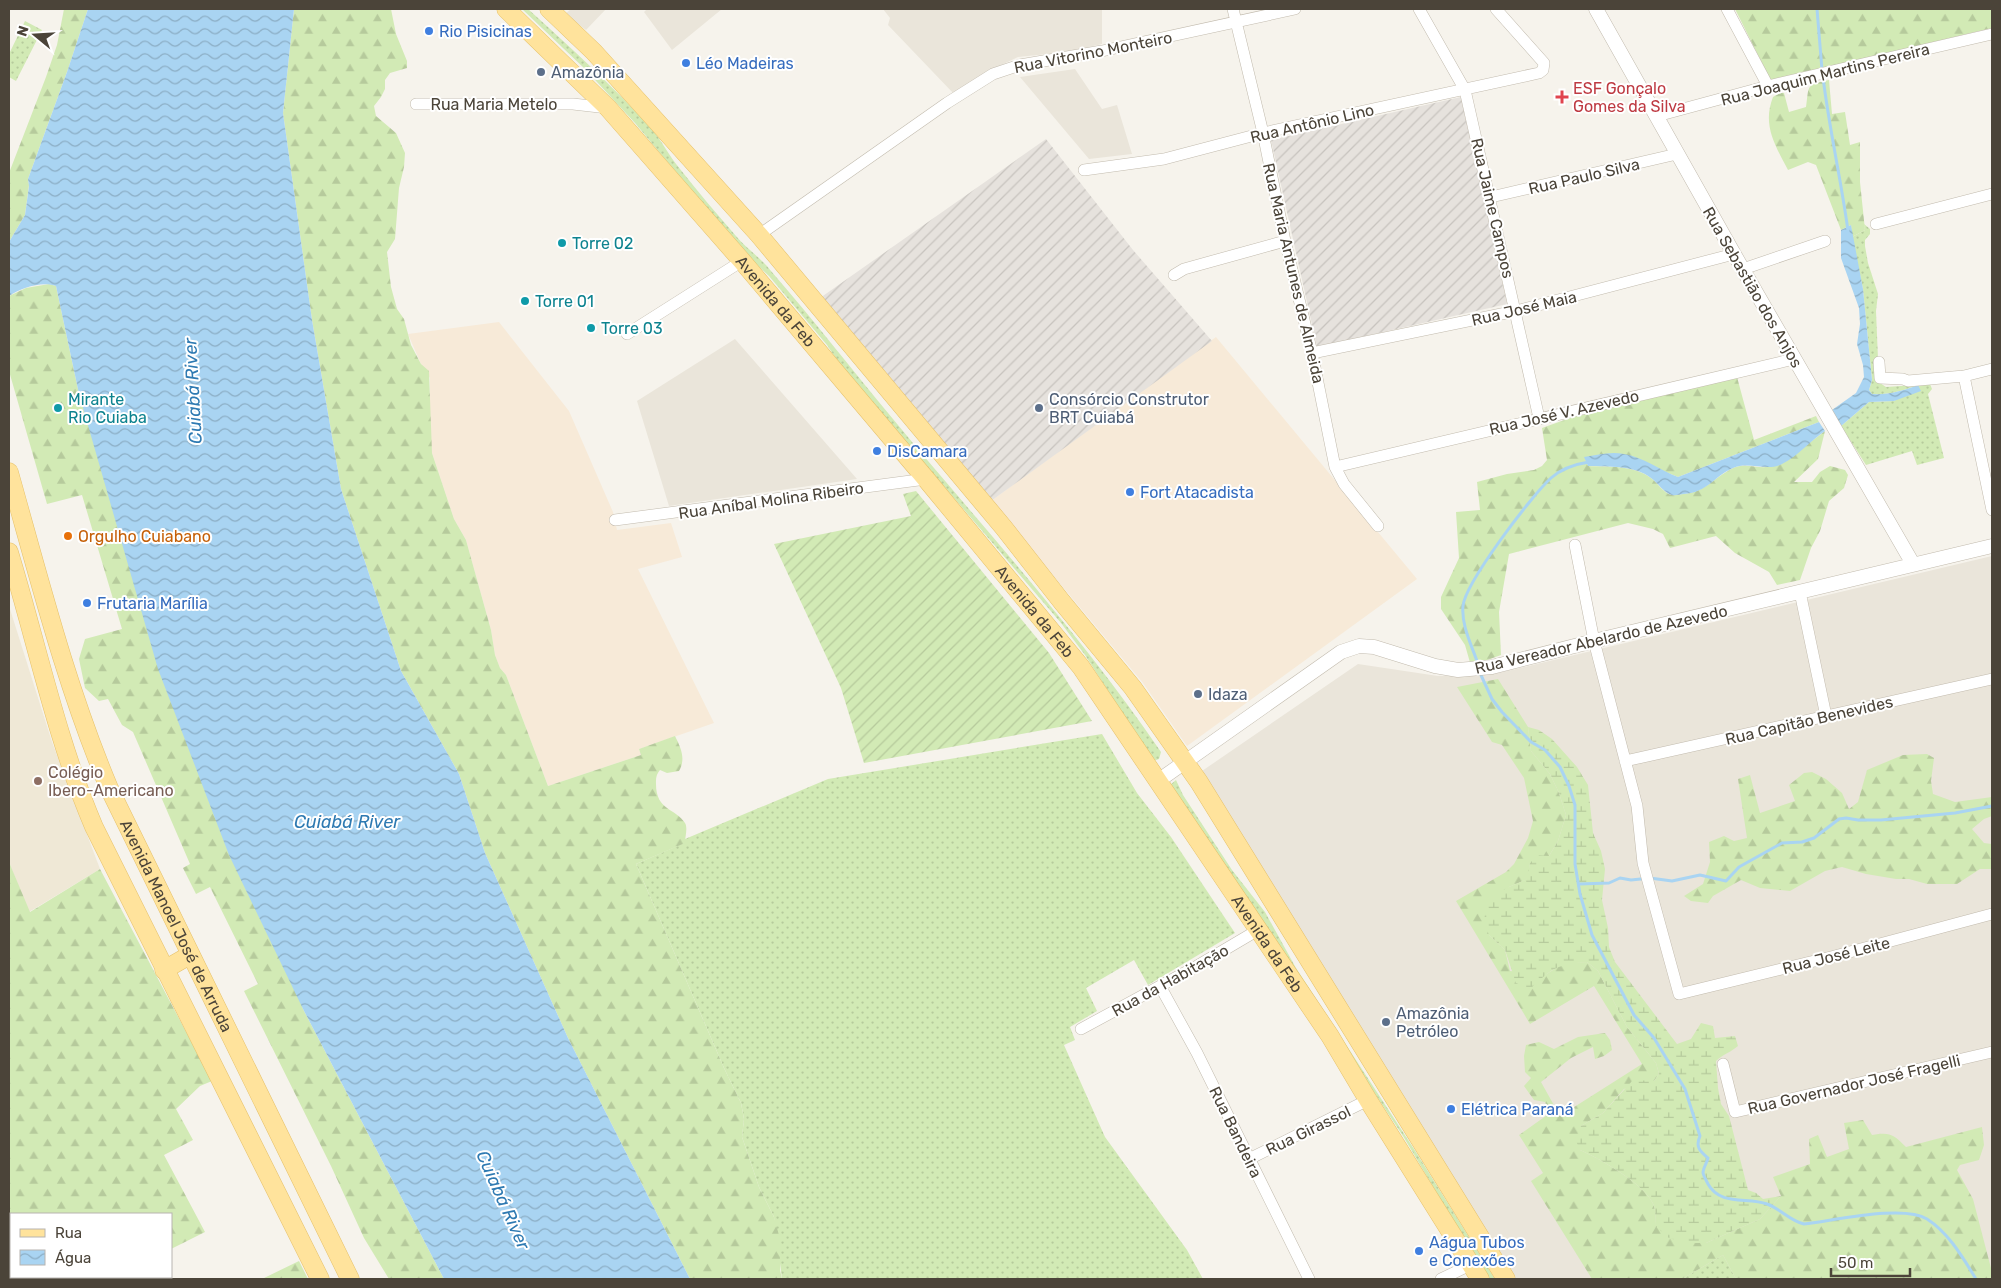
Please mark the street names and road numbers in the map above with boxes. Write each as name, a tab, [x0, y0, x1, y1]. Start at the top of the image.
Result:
street label: Rua Vitorino Monteiro	[1012, 28, 1174, 77]
street label: Rua Joaquim Martins Pereira	[1719, 39, 1931, 110]
street label: Rua Maria Metelo	[430, 95, 558, 114]
street label: Rua Antônio Lino	[1248, 100, 1376, 147]
street label: Rua Jaime Campos	[1467, 136, 1518, 280]
street label: Rua Paulo Silva	[1527, 154, 1642, 199]
street label: Rua Maria Antunes de Almeida	[1259, 161, 1328, 385]
street label: Rua Sebastião dos Anjos	[1699, 203, 1806, 371]
street label: Avenida da Feb	[732, 252, 819, 351]
street label: Rua José Maia	[1470, 287, 1579, 330]
street label: Rua José V. Azevedo	[1487, 386, 1641, 439]
street label: Rua Aníbal Molina Ribeiro	[677, 478, 865, 523]
street label: Avenida da Feb	[991, 562, 1078, 661]
street label: Rua Vereador Abelardo de Azevedo	[1473, 601, 1729, 678]
street label: Rua Capitão Benevides	[1723, 692, 1895, 749]
street label: Avenida Manoel José de Arruda	[116, 817, 236, 1035]
street label: Avenida da Feb	[1228, 891, 1307, 996]
street label: Rua José Leite	[1780, 933, 1892, 978]
street label: Rua da Habitação	[1108, 940, 1232, 1020]
street label: Rua Governador José Fragelli	[1746, 1051, 1962, 1118]
street label: Rua Bandeira	[1205, 1083, 1266, 1181]
street label: Rua Girassol	[1263, 1102, 1354, 1159]

